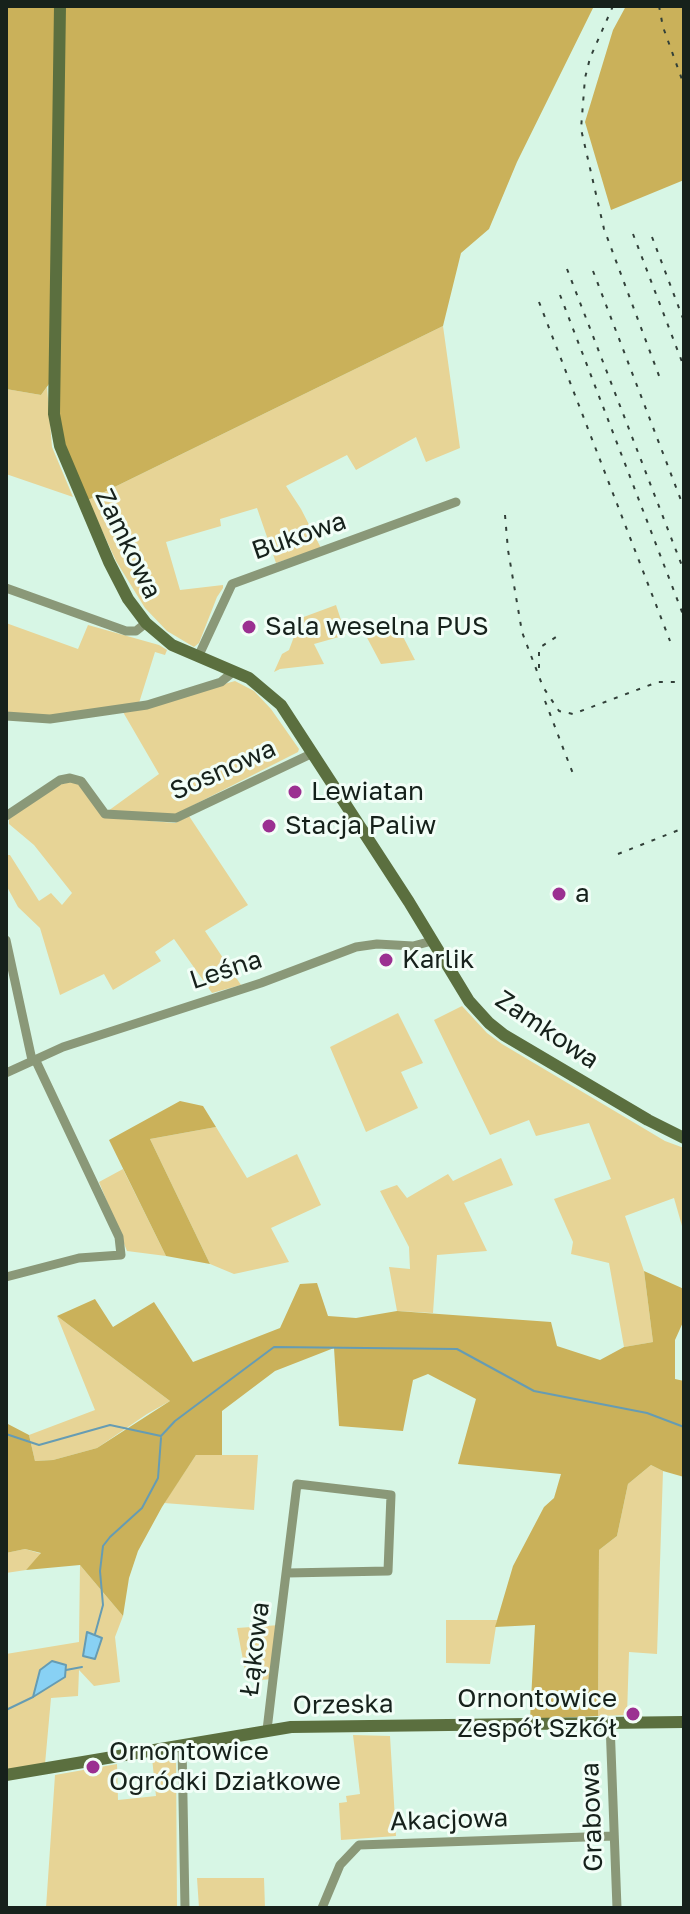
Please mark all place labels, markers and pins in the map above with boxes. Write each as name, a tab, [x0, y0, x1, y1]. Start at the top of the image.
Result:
place label: Sala weselna PUS	[265, 611, 489, 643]
marker: Sala weselna PUS	[240, 618, 258, 636]
place label: Lewiatan	[311, 776, 424, 808]
marker: Lewiatan	[286, 783, 304, 801]
place label: Stacja Paliw	[285, 810, 436, 842]
marker: Stacja Paliw	[260, 817, 278, 835]
place label: a	[575, 878, 590, 910]
marker: a	[550, 885, 568, 903]
place label: Karlik	[402, 944, 474, 976]
marker: Karlik	[377, 951, 395, 969]
place label: Ornontowice Zespół Szkół	[457, 1683, 617, 1744]
marker: Ornontowice Zespół Szkół	[624, 1705, 642, 1723]
place label: Ornontowice Ogródki Działkowe	[109, 1736, 341, 1798]
marker: Ornontowice Ogródki Działkowe	[84, 1758, 102, 1776]

